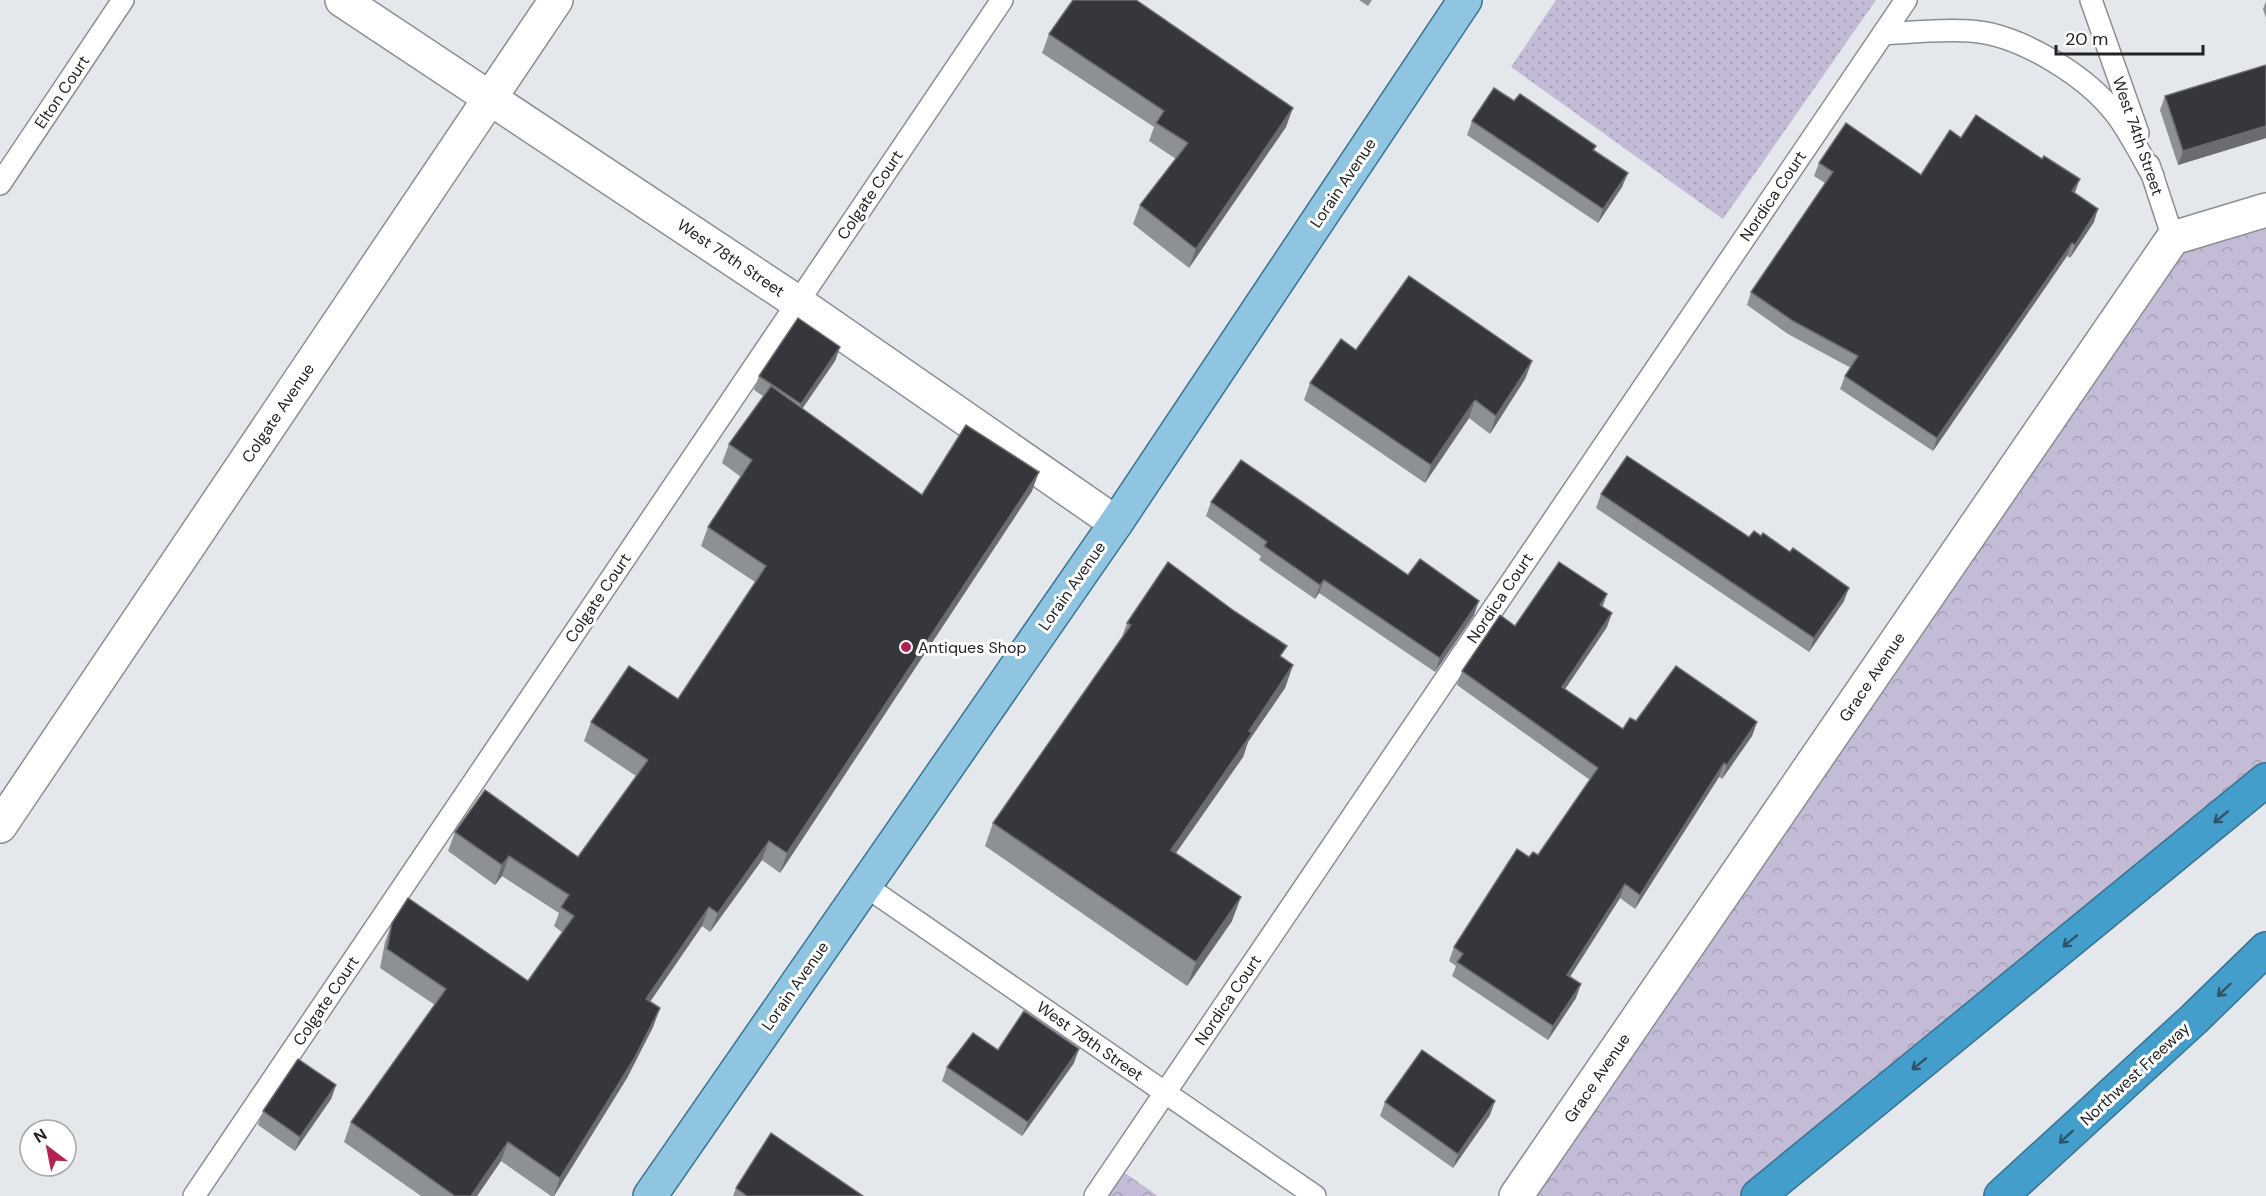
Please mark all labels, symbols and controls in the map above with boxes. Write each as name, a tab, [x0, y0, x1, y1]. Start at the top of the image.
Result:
scale bar	[2056, 18, 2203, 56]
text: 20 m	[2065, 27, 2108, 51]
street label: Elton Court	[30, 51, 94, 133]
street label: West 74th Street	[2108, 74, 2168, 198]
street label: Lorain Avenue	[1305, 134, 1381, 232]
street label: Colgate Court	[832, 146, 908, 244]
street label: Nordica Court	[1735, 147, 1811, 245]
street label: West 78th Street	[673, 214, 789, 302]
street label: Colgate Avenue	[237, 359, 319, 467]
street label: Lorain Avenue	[1034, 537, 1110, 635]
street label: Colgate Court	[560, 549, 636, 647]
street label: Nordica Court	[1462, 549, 1538, 647]
street label: Grace Avenue	[1834, 628, 1910, 726]
place label: Antiques Shop	[918, 637, 1026, 658]
marker: Antiques Shop	[899, 640, 913, 654]
one-way arrow	[2213, 811, 2229, 824]
one-way arrow	[2062, 934, 2078, 947]
street label: Lorain Avenue	[757, 937, 833, 1035]
street label: Nordica Court	[1190, 951, 1266, 1049]
street label: Colgate Court	[288, 952, 364, 1050]
one-way arrow	[2217, 983, 2232, 997]
street label: West 79th Street	[1033, 996, 1147, 1086]
street label: Northwest Freeway	[2076, 1018, 2194, 1130]
street label: Grace Avenue	[1559, 1029, 1635, 1127]
one-way arrow	[1911, 1058, 1927, 1071]
north arrow	[18, 1118, 78, 1178]
text: N	[30, 1124, 51, 1148]
one-way arrow	[2059, 1130, 2074, 1144]

